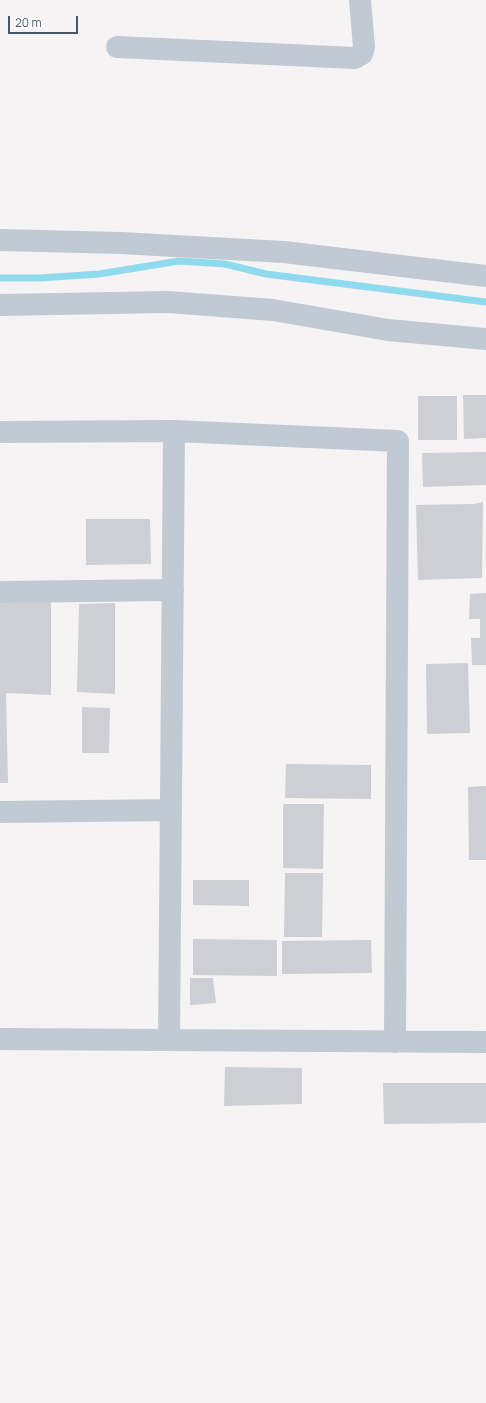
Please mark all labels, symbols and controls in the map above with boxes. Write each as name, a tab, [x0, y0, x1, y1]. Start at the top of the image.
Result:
scale bar	[10, 8, 80, 34]
text: 20 m	[15, 14, 42, 31]

